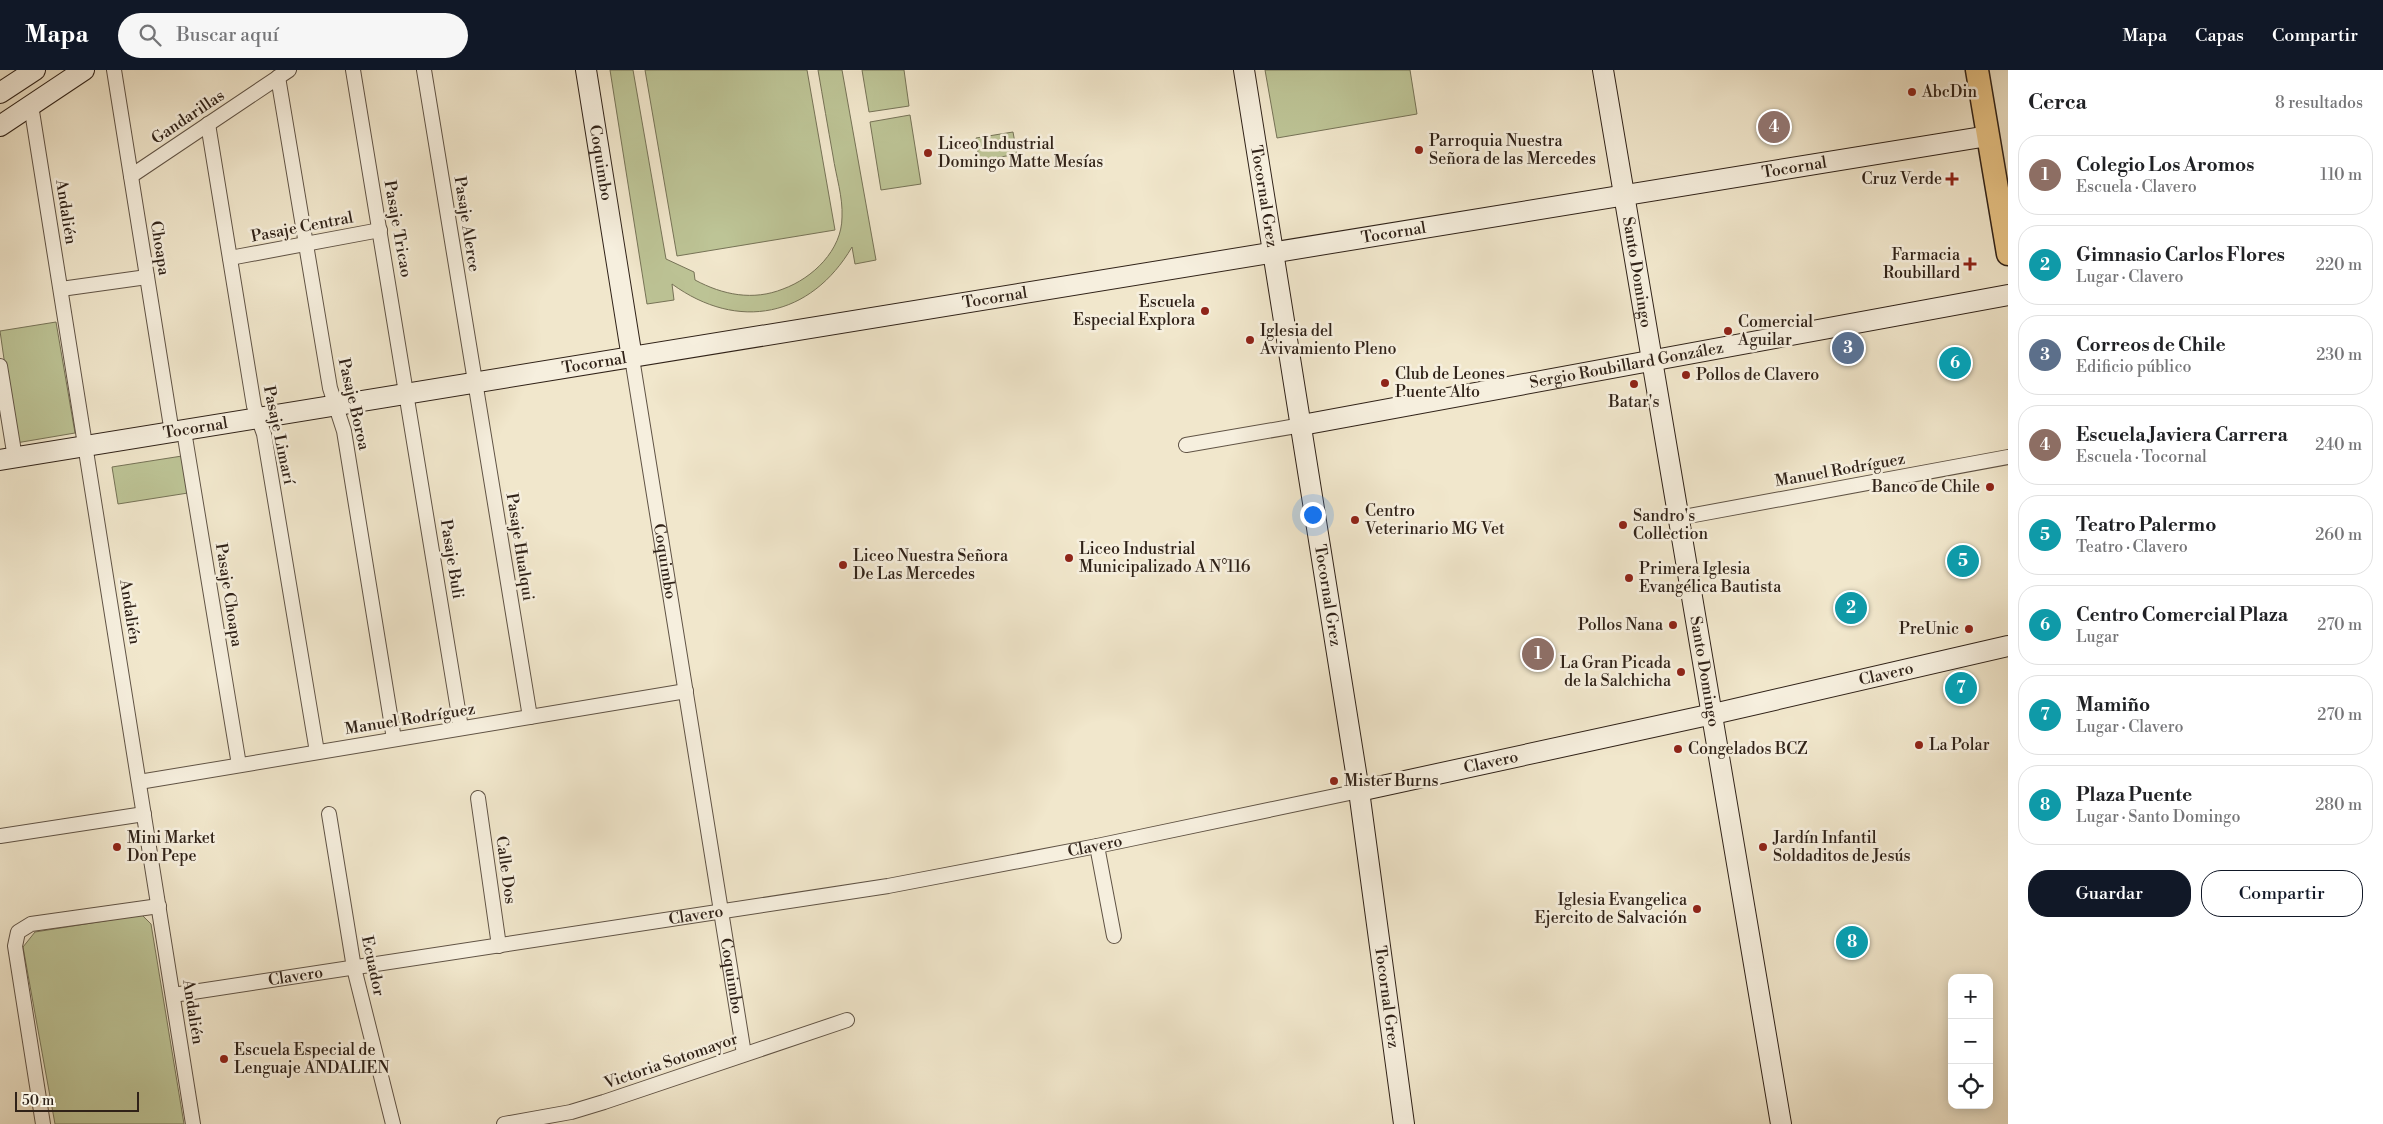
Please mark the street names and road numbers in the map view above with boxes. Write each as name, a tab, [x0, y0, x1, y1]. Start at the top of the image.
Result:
street label: Gandarillas	[148, 85, 228, 149]
street label: Coquimbo	[585, 123, 617, 202]
street label: Tocornal Grez	[1246, 144, 1282, 249]
street label: Tocornal	[1760, 152, 1828, 183]
street label: Pasaje Alerce	[450, 175, 484, 273]
street label: Andalién	[51, 177, 81, 246]
street label: Pasaje Tricao	[380, 179, 416, 279]
street label: Pasaje Central	[249, 207, 355, 247]
street label: Santo Domingo	[1618, 215, 1656, 329]
street label: Tocornal	[1360, 218, 1428, 248]
street label: Choapa	[146, 219, 174, 278]
street label: Tocornal	[961, 283, 1029, 313]
street label: Sergio Roubillard González	[1528, 338, 1725, 393]
street label: Tocornal	[560, 348, 628, 378]
street label: Pasaje Boroa	[334, 356, 375, 453]
street label: Pasaje Limarí	[259, 384, 299, 487]
street label: Tocornal	[161, 413, 230, 443]
street label: Manuel Rodríguez	[1773, 449, 1907, 491]
street label: Pasaje Hualqui	[502, 492, 538, 602]
street label: Pasaje Buli	[436, 518, 468, 600]
street label: Coquimbo	[649, 522, 681, 601]
street label: Pasaje Choapa	[211, 542, 247, 649]
street label: Tocornal Grez	[1310, 543, 1346, 648]
street label: Andalién	[115, 577, 145, 646]
street label: Santo Domingo	[1685, 614, 1724, 728]
street label: Clavero	[1857, 658, 1915, 690]
street label: Manuel Rodríguez	[343, 699, 477, 739]
street label: Clavero	[1462, 747, 1520, 778]
street label: Clavero	[1066, 831, 1124, 861]
street label: Calle Dos	[491, 835, 521, 905]
street label: Clavero	[667, 901, 725, 929]
street label: Ecuador	[357, 934, 389, 998]
street label: Coquimbo	[716, 937, 747, 1015]
street label: Tocornal Grez	[1370, 945, 1404, 1049]
street label: Clavero	[267, 962, 324, 990]
street label: Andalién	[178, 977, 208, 1046]
street label: Victoria Sotomayor	[601, 1029, 741, 1094]

